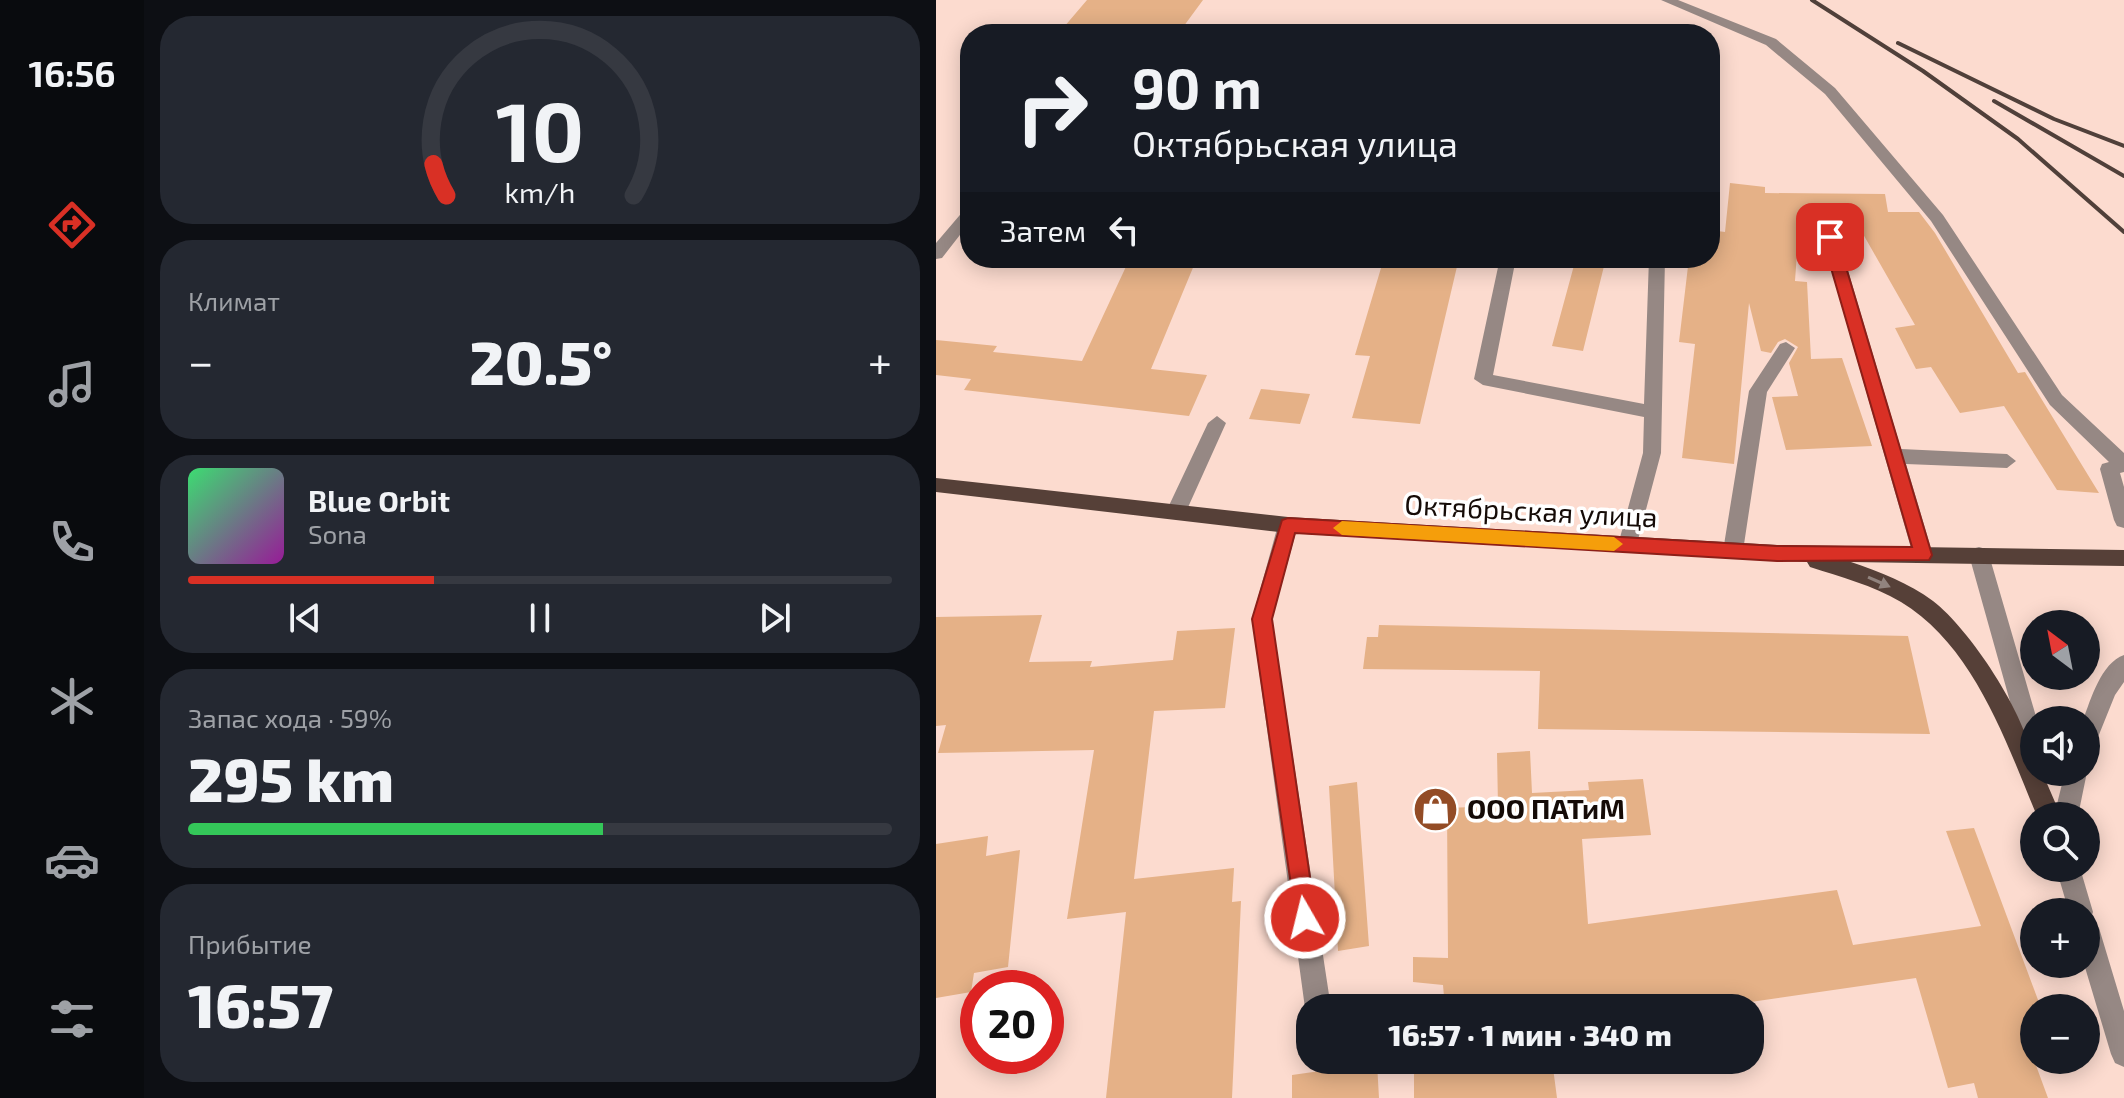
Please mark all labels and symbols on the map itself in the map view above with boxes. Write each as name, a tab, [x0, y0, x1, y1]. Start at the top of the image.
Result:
pin	[1796, 203, 1864, 271]
street label: Октябрьская улица	[1404, 486, 1658, 534]
one-way arrow	[1867, 575, 1891, 589]
north arrow	[2020, 610, 2100, 690]
shop icon: ООО ПАТиМ	[1412, 785, 1460, 833]
place label: ООО ПАТиМ	[1467, 791, 1625, 825]
position arrow	[1263, 876, 1347, 960]
speed limit sign: 20	[960, 970, 1064, 1074]

